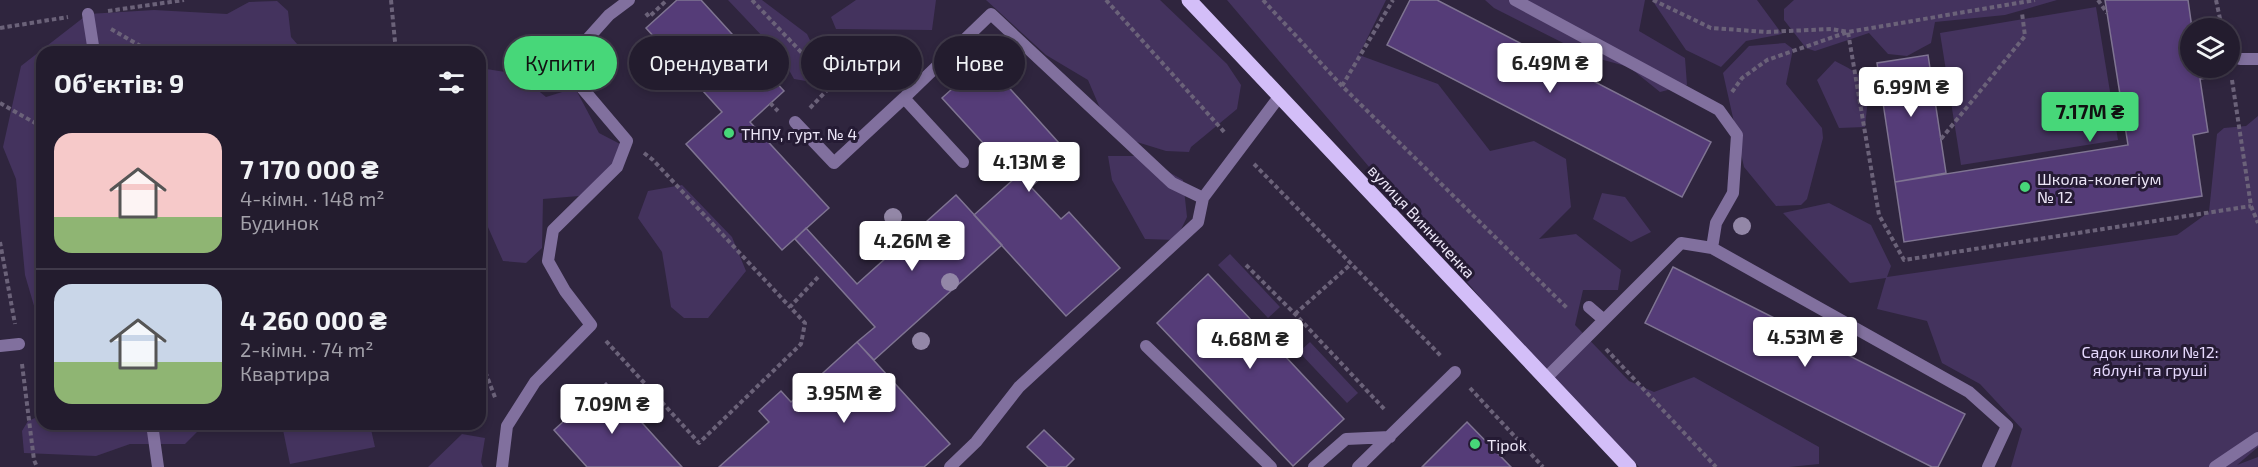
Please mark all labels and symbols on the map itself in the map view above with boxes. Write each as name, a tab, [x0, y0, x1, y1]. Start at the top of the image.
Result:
pin: 6.49M ₴	[1495, 43, 1605, 94]
pin: 6.99M ₴	[1856, 67, 1966, 118]
pin: 7.17M ₴	[2035, 92, 2145, 143]
place label: ТНПУ, гурт. № 4	[741, 124, 857, 144]
marker: ТНПУ, гурт. № 4	[722, 126, 736, 140]
pin: 4.13M ₴	[974, 142, 1084, 193]
street label: вулиця Винниченка	[1364, 160, 1479, 282]
place label: Школа-колегіум № 12	[2037, 169, 2161, 206]
marker: Школа-колегіум № 12	[2018, 180, 2032, 194]
pin: 4.26M ₴	[857, 221, 967, 272]
pin: 4.53M ₴	[1750, 317, 1860, 368]
pin: 4.68M ₴	[1195, 319, 1305, 370]
park label: Садок школи №12: яблуні та груші	[2081, 342, 2219, 380]
pin: 3.95M ₴	[789, 373, 899, 424]
pin: 7.09M ₴	[557, 384, 667, 435]
place label: Tipok	[1487, 435, 1527, 454]
marker: Tipok	[1468, 437, 1482, 451]

